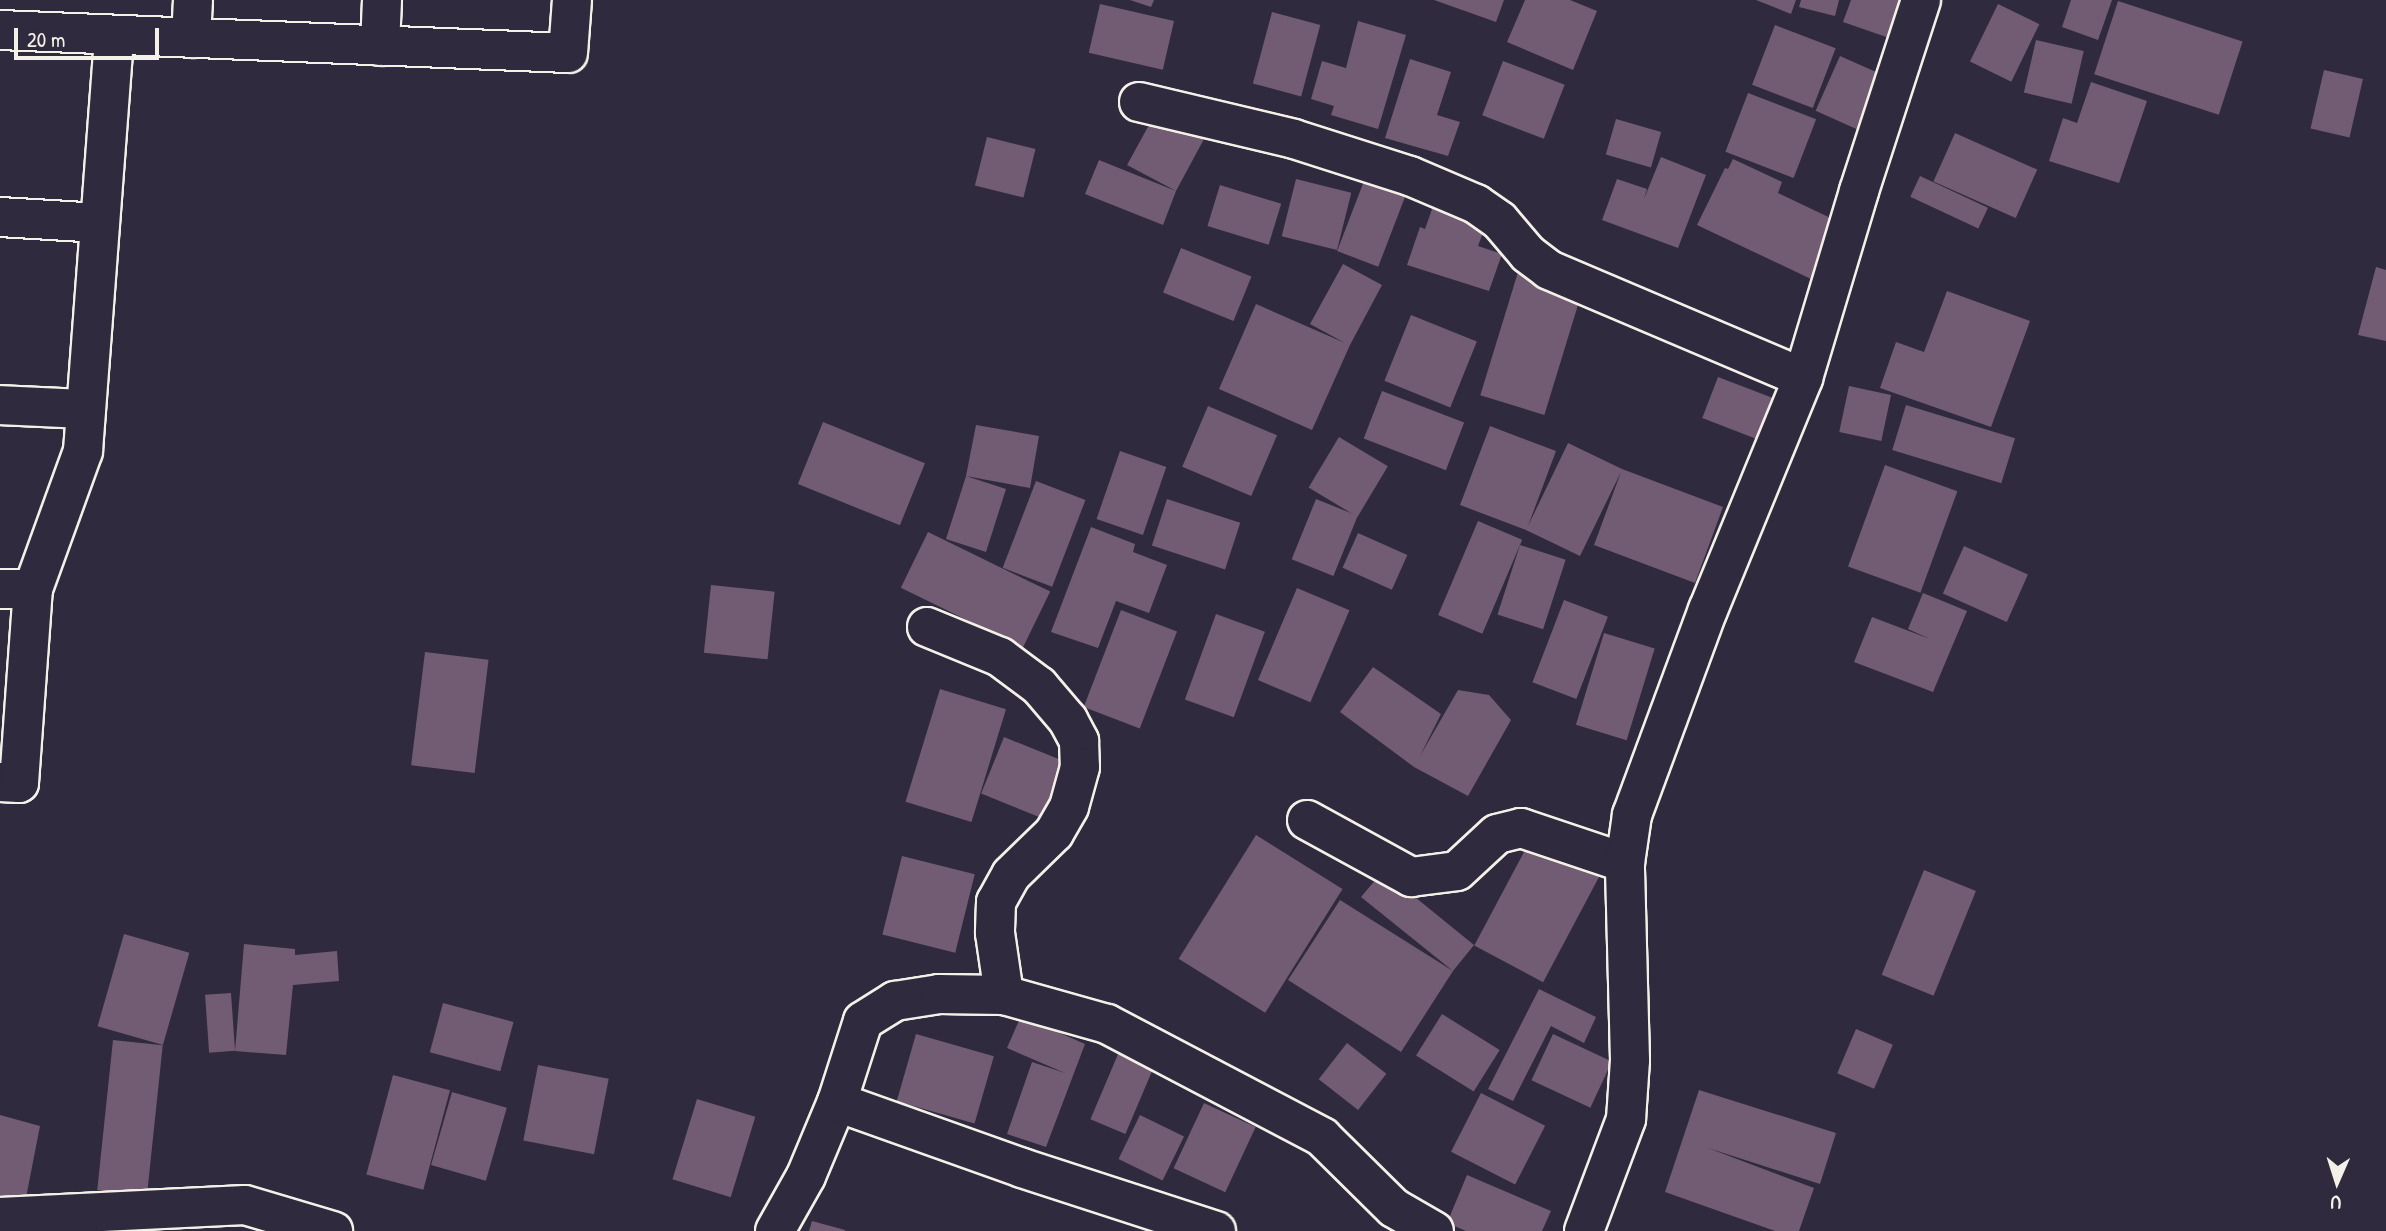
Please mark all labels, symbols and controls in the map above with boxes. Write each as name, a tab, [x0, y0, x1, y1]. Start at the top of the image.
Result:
scale bar	[18, 14, 163, 58]
text: 20 m	[27, 25, 65, 54]
north arrow	[2302, 1147, 2372, 1217]
text: U	[2330, 1190, 2342, 1216]

